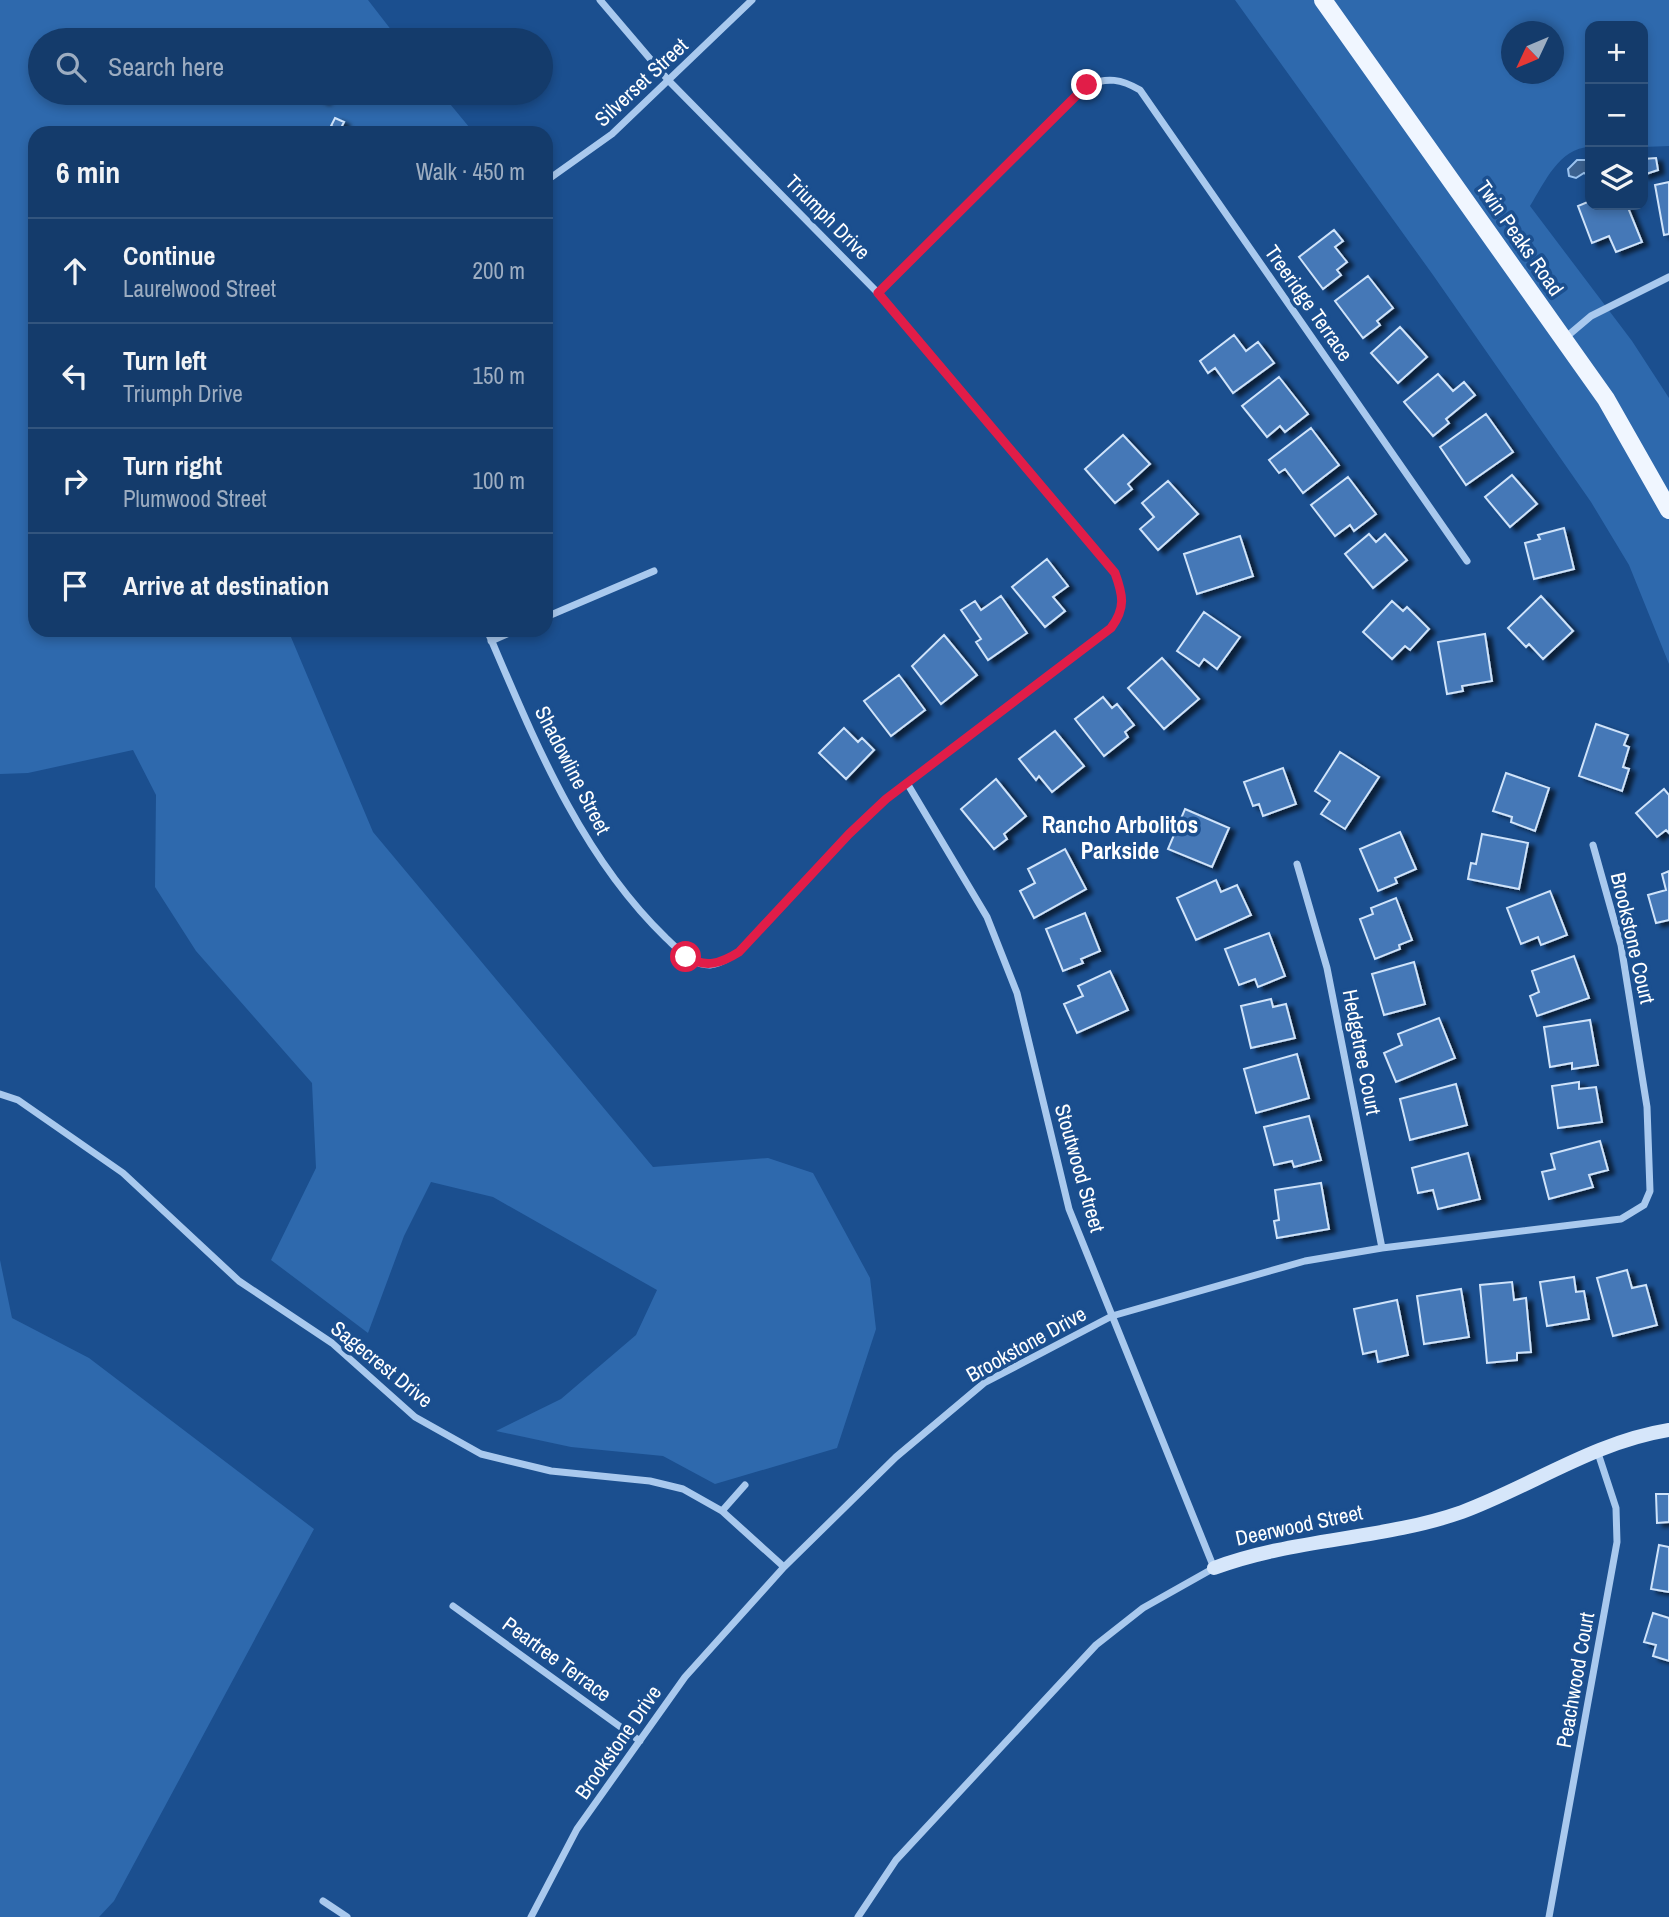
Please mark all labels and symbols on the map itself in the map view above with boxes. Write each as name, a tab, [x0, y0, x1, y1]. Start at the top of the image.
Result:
north arrow	[1501, 21, 1564, 84]
street label: Silverset Street	[588, 31, 694, 133]
route end	[1071, 69, 1102, 100]
street label: Triumph Drive	[779, 168, 877, 266]
street label: Twin Peaks Road	[1469, 174, 1571, 302]
street label: Treeridge Terrace	[1258, 239, 1360, 367]
street label: Shadowline Street	[528, 701, 618, 839]
district label: Rancho Arbolitos Parkside	[1042, 809, 1198, 866]
street label: Brookstone Court	[1604, 869, 1662, 1007]
route start	[670, 941, 701, 972]
street label: Hedgetree Court	[1336, 987, 1388, 1117]
street label: Stoutwood Street	[1048, 1100, 1112, 1236]
street label: Brookstone Drive	[961, 1299, 1091, 1389]
street label: Sagecrest Drive	[325, 1314, 439, 1414]
street label: Deerwood Street	[1233, 1497, 1365, 1553]
street label: Peartree Terrace	[497, 1610, 617, 1708]
street label: Peachwood Court	[1549, 1610, 1601, 1750]
street label: Brookstone Drive	[568, 1679, 668, 1805]

